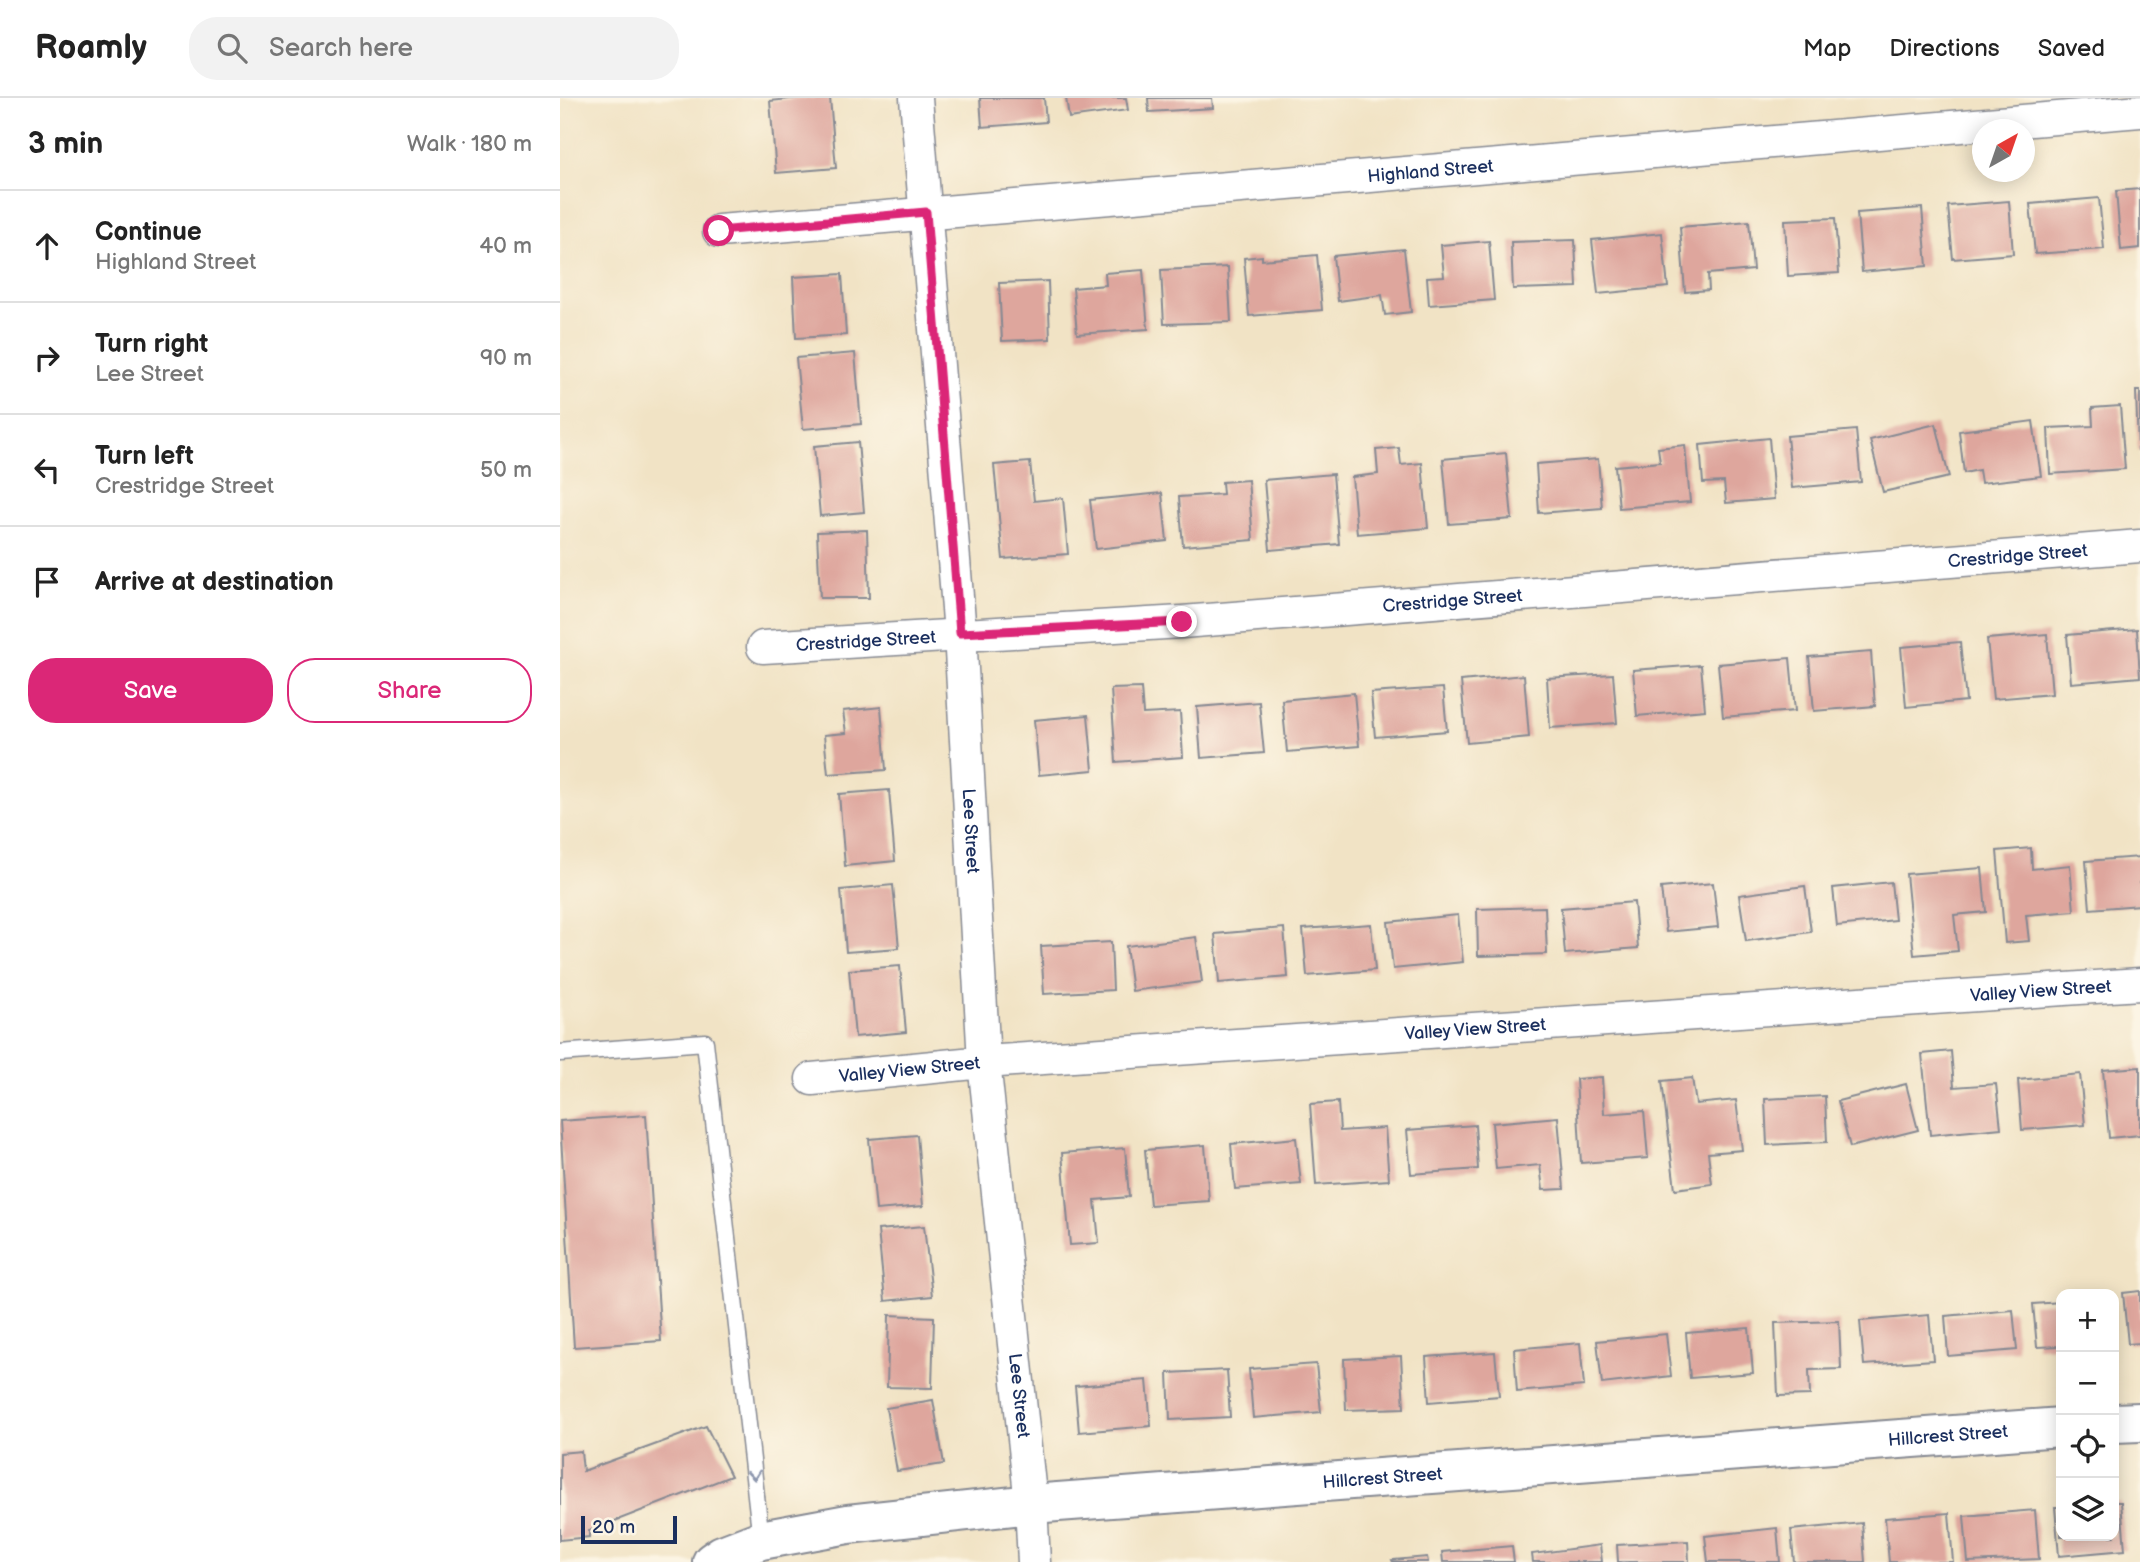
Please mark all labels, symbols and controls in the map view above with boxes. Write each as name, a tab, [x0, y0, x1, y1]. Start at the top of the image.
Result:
search box	[189, 17, 679, 80]
text: Roamly	[35, 28, 147, 68]
icon: search	[213, 29, 251, 67]
text: Search here	[269, 33, 413, 64]
text: Map	[1803, 34, 1851, 63]
text: Directions	[1889, 34, 2000, 63]
text: Saved	[2038, 34, 2105, 63]
north arrow	[1972, 119, 2035, 182]
text: 3 min	[28, 126, 103, 162]
text: Walk · 180 m	[407, 130, 532, 158]
street label: Highland Street	[1367, 155, 1495, 187]
route start	[703, 215, 734, 246]
text: Continue	[95, 217, 202, 248]
icon: ahead	[28, 227, 66, 265]
text: 40 m	[479, 232, 532, 260]
text: Highland Street	[95, 248, 256, 276]
text: Turn right	[95, 329, 208, 360]
icon: right	[28, 339, 66, 377]
text: 90 m	[480, 344, 532, 372]
text: Lee Street	[95, 360, 204, 388]
text: Turn left	[95, 441, 194, 472]
icon: left	[28, 451, 66, 489]
text: 50 m	[480, 456, 532, 484]
text: Crestridge Street	[95, 472, 274, 500]
street label: Crestridge Street	[1947, 540, 2089, 572]
icon: arrive	[28, 563, 66, 601]
text: Arrive at destination	[95, 567, 334, 598]
street label: Crestridge Street	[1382, 584, 1524, 617]
route end	[1166, 606, 1197, 637]
street label: Crestridge Street	[795, 626, 937, 656]
button: Save	[28, 658, 273, 723]
button: Share	[287, 658, 532, 723]
street label: Lee Street	[958, 788, 984, 874]
street label: Valley View Street	[1969, 975, 2113, 1006]
street label: Valley View Street	[1404, 1014, 1547, 1044]
street label: Valley View Street	[838, 1052, 982, 1087]
map controls	[2056, 1289, 2119, 1541]
button: +	[2056, 1289, 2119, 1352]
street label: Lee Street	[1005, 1352, 1034, 1440]
button: −	[2056, 1352, 2119, 1415]
button: locate	[2056, 1415, 2119, 1478]
street label: Hillcrest Street	[1887, 1420, 2009, 1450]
street label: Hillcrest Street	[1322, 1463, 1444, 1493]
one-way arrow	[747, 1470, 762, 1481]
button: layers	[2056, 1478, 2119, 1541]
scale bar	[581, 1513, 677, 1545]
text: 20 m	[592, 1516, 635, 1539]

